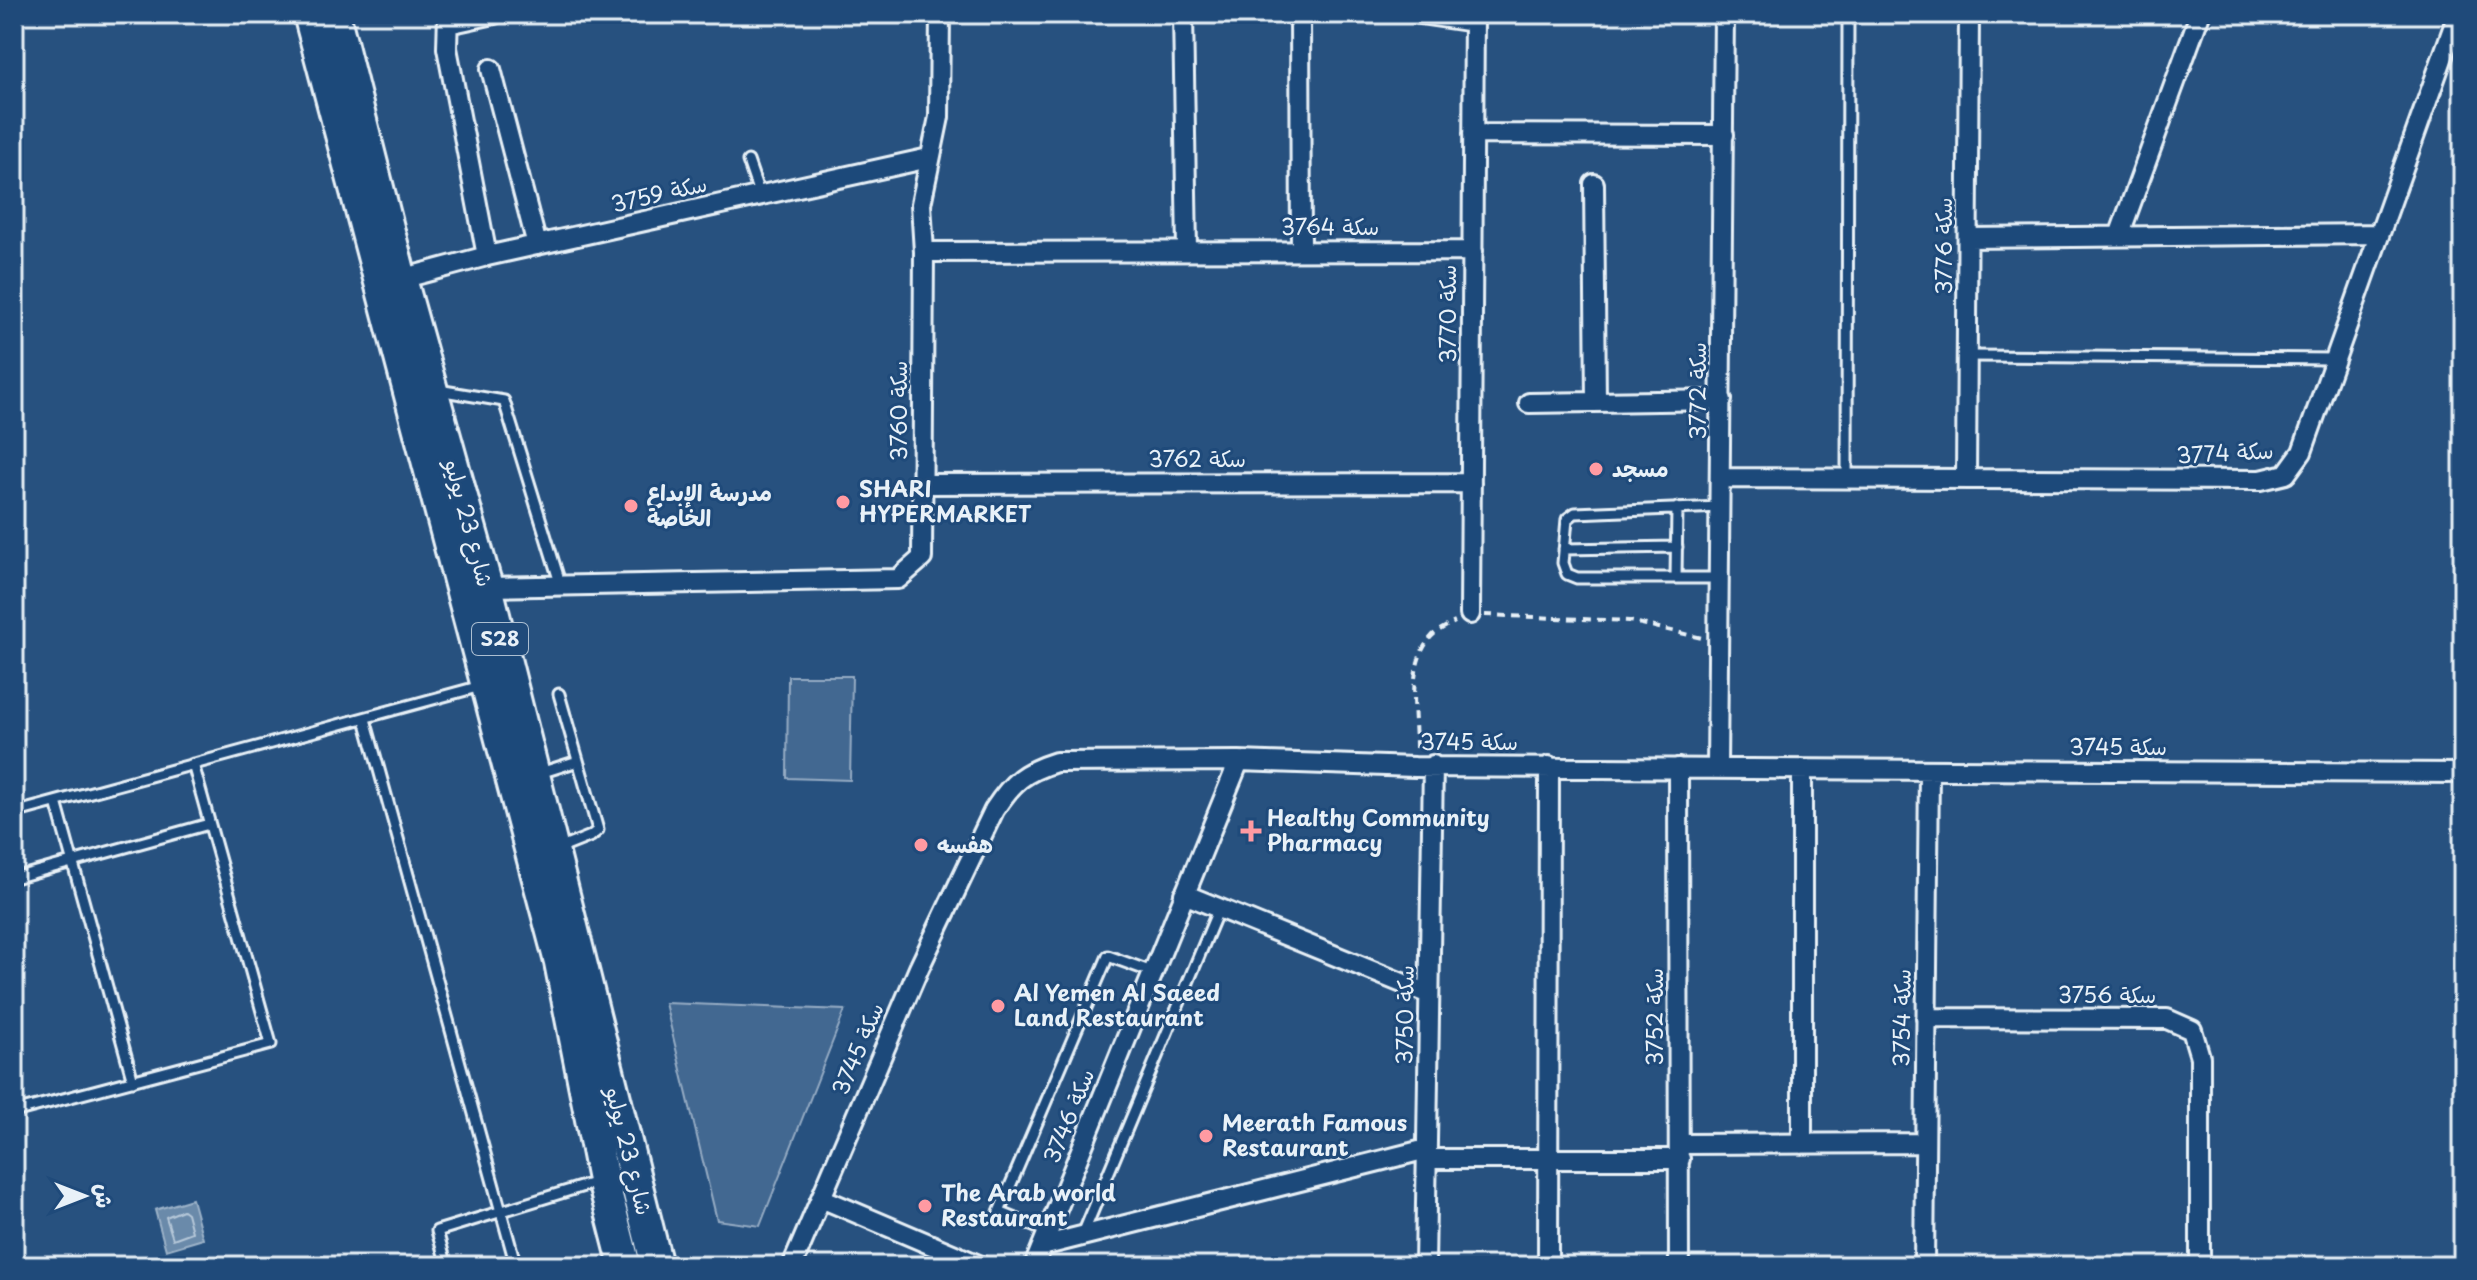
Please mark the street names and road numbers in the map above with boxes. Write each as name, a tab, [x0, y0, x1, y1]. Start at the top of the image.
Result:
street label: سكة 3759	[607, 166, 710, 220]
street label: سكة 3776	[1926, 197, 1959, 295]
street label: سكة 3764	[1281, 209, 1379, 242]
street label: سكة 3770	[1430, 265, 1463, 363]
street label: سكة 3772	[1680, 342, 1713, 440]
street label: سكة 3760	[881, 361, 914, 461]
street label: سكة 3774	[2175, 432, 2274, 471]
street label: سكة 3762	[1148, 441, 1246, 474]
street label: شارع 23 يوليو	[436, 454, 503, 590]
road number: S28	[472, 623, 528, 655]
street label: سكة 3745	[1420, 724, 1518, 757]
street label: سكة 3745	[2069, 729, 2167, 762]
street label: سكة 3750	[1386, 965, 1421, 1065]
street label: سكة 3752	[1637, 968, 1670, 1066]
street label: سكة 3754	[1883, 968, 1918, 1067]
street label: سكة 3756	[2058, 977, 2156, 1010]
street label: سكة 3745	[822, 997, 891, 1100]
street label: سكة 3746	[1034, 1063, 1101, 1168]
street label: شارع 23 يوليو	[597, 1082, 662, 1218]

